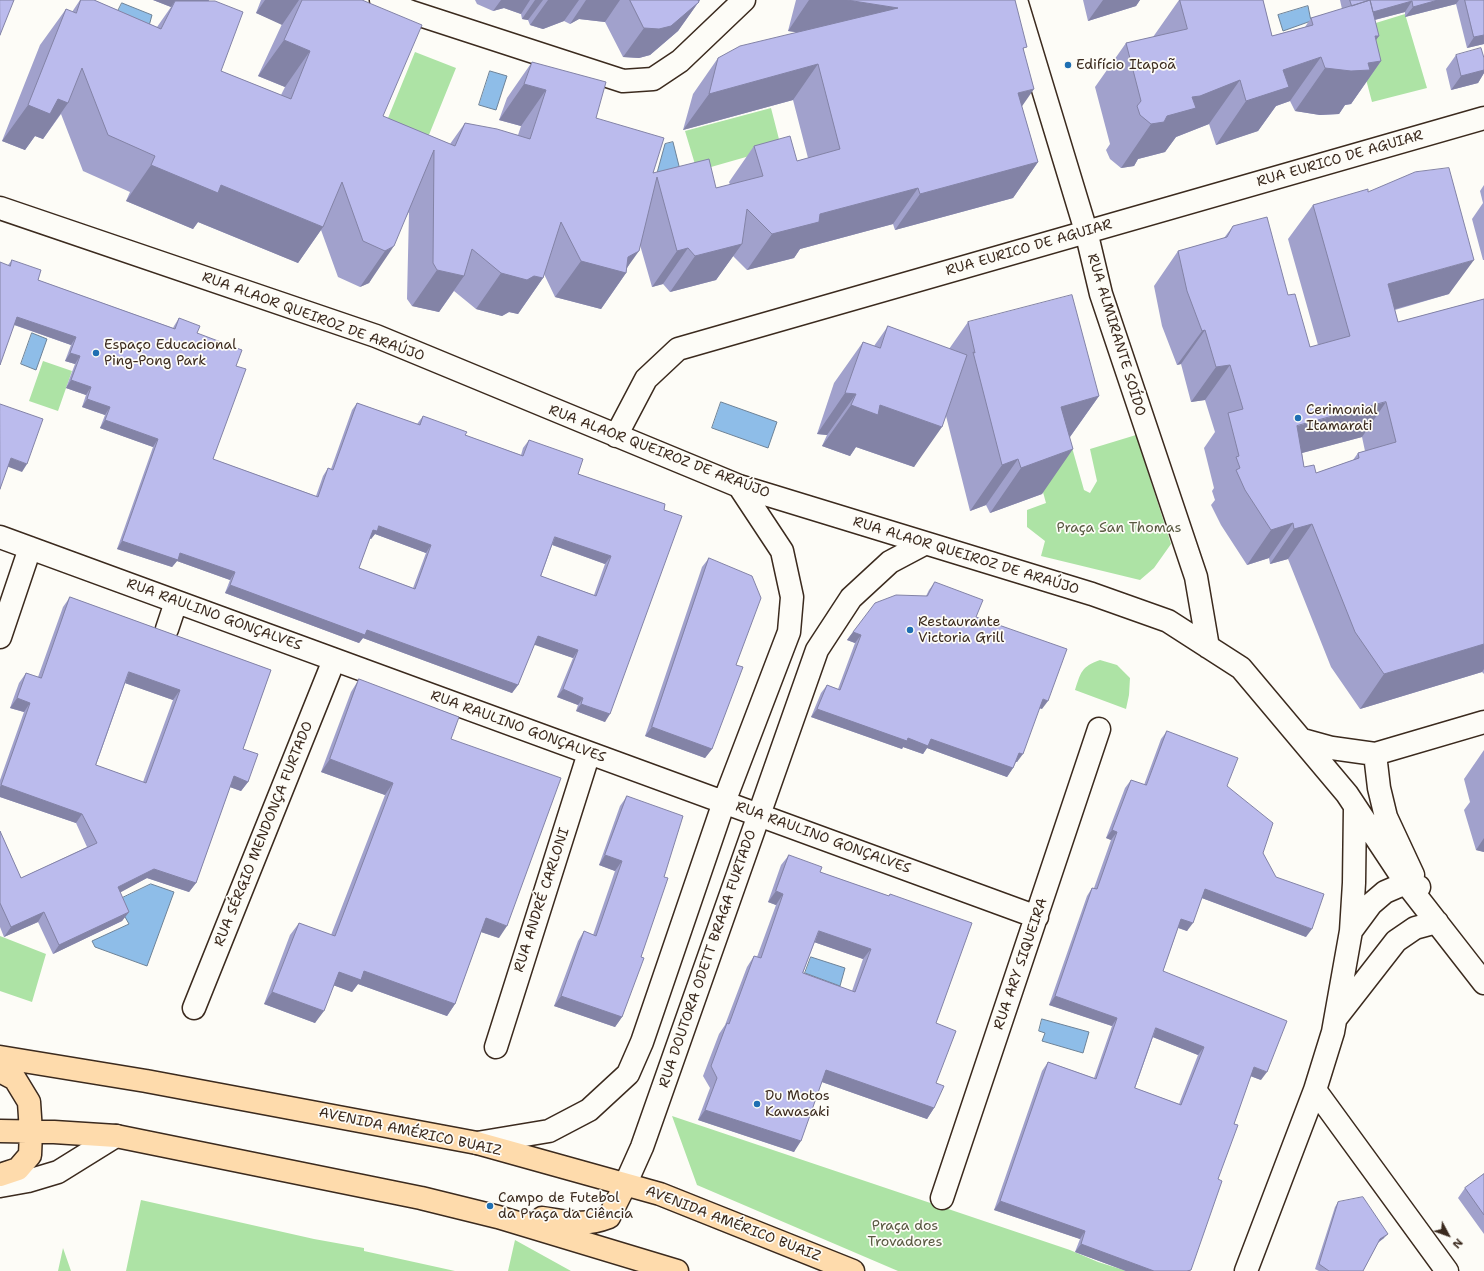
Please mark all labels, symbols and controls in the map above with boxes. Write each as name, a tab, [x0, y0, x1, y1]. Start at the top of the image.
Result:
place label: Edifício Itapoã	[1076, 57, 1176, 73]
marker: Edifício Itapoã	[1063, 60, 1073, 70]
street label: RUA EURICO DE AGUIAR	[1255, 127, 1425, 191]
street label: RUA EURICO DE AGUIAR	[944, 216, 1114, 280]
street label: RUA ALMIRANTE SOÍDO	[1083, 252, 1149, 418]
street label: RUA ALAOR QUEIROZ DE ARAÚJO	[200, 269, 426, 365]
place label: Espaço Educacional Ping-Pong Park	[104, 337, 236, 370]
marker: Espaço Educacional Ping-Pong Park	[91, 348, 101, 358]
street label: RUA ALAOR QUEIROZ DE ARAÚJO	[546, 402, 772, 502]
place label: Cerimonial Itamarati	[1306, 402, 1377, 434]
marker: Cerimonial Itamarati	[1293, 413, 1303, 423]
street label: RUA ALAOR QUEIROZ DE ARAÚJO	[851, 514, 1081, 598]
park label: Praça San Thomas	[1057, 520, 1181, 536]
street label: RUA RAULINO GONÇALVES	[124, 575, 304, 655]
place label: Restaurante Victoria Grill	[918, 614, 1004, 646]
marker: Restaurante Victoria Grill	[905, 625, 915, 635]
street label: RUA RAULINO GONÇALVES	[428, 687, 608, 767]
street label: RUA SÉRGIO MENDONÇA FURTADO	[211, 719, 317, 949]
street label: RUA RAULINO GONÇALVES	[733, 798, 913, 878]
street label: RUA ANDRÉ CARLONI	[511, 826, 573, 974]
street label: RUA DOUTORA ODETT BRAGA FURTADO	[656, 828, 760, 1090]
street label: RUA ARY SIQUEIRA	[991, 896, 1051, 1032]
place label: Du Motos Kawasaki	[765, 1088, 830, 1120]
marker: Du Motos Kawasaki	[752, 1099, 762, 1109]
street label: AVENIDA AMÉRICO BUAIZ	[317, 1104, 503, 1160]
street label: AVENIDA AMÉRICO BUAIZ	[643, 1183, 823, 1265]
place label: Campo de Futebol da Praça da Ciência	[498, 1190, 633, 1222]
marker: Campo de Futebol da Praça da Ciência	[485, 1201, 495, 1211]
north arrow	[1428, 1215, 1468, 1255]
park label: Praça dos Trovadores	[868, 1218, 942, 1250]
text: N	[1449, 1235, 1466, 1251]

